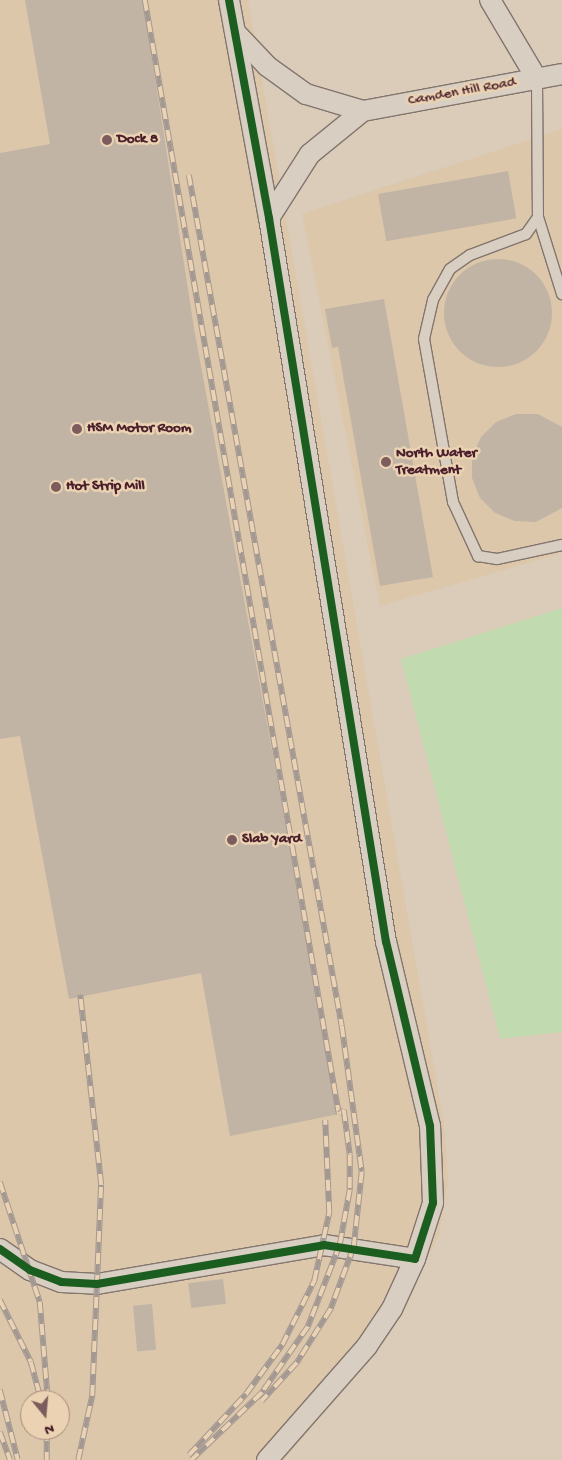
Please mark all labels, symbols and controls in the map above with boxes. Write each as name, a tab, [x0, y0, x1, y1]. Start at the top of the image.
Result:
street label: Camden Hill Road	[407, 74, 517, 110]
place label: Dock 8	[117, 131, 158, 149]
marker: Dock 8	[101, 134, 113, 146]
place label: HSM Motor Room	[87, 420, 192, 438]
marker: HSM Motor Room	[71, 423, 83, 435]
place label: North Water Treatment	[396, 444, 477, 479]
marker: North Water Treatment	[380, 456, 392, 468]
place label: Hot Strip Mill	[66, 478, 145, 496]
marker: Hot Strip Mill	[50, 481, 62, 493]
place label: Slab Yard	[242, 831, 301, 849]
marker: Slab Yard	[226, 834, 238, 846]
north arrow	[20, 1390, 70, 1440]
text: N	[42, 1419, 56, 1438]

